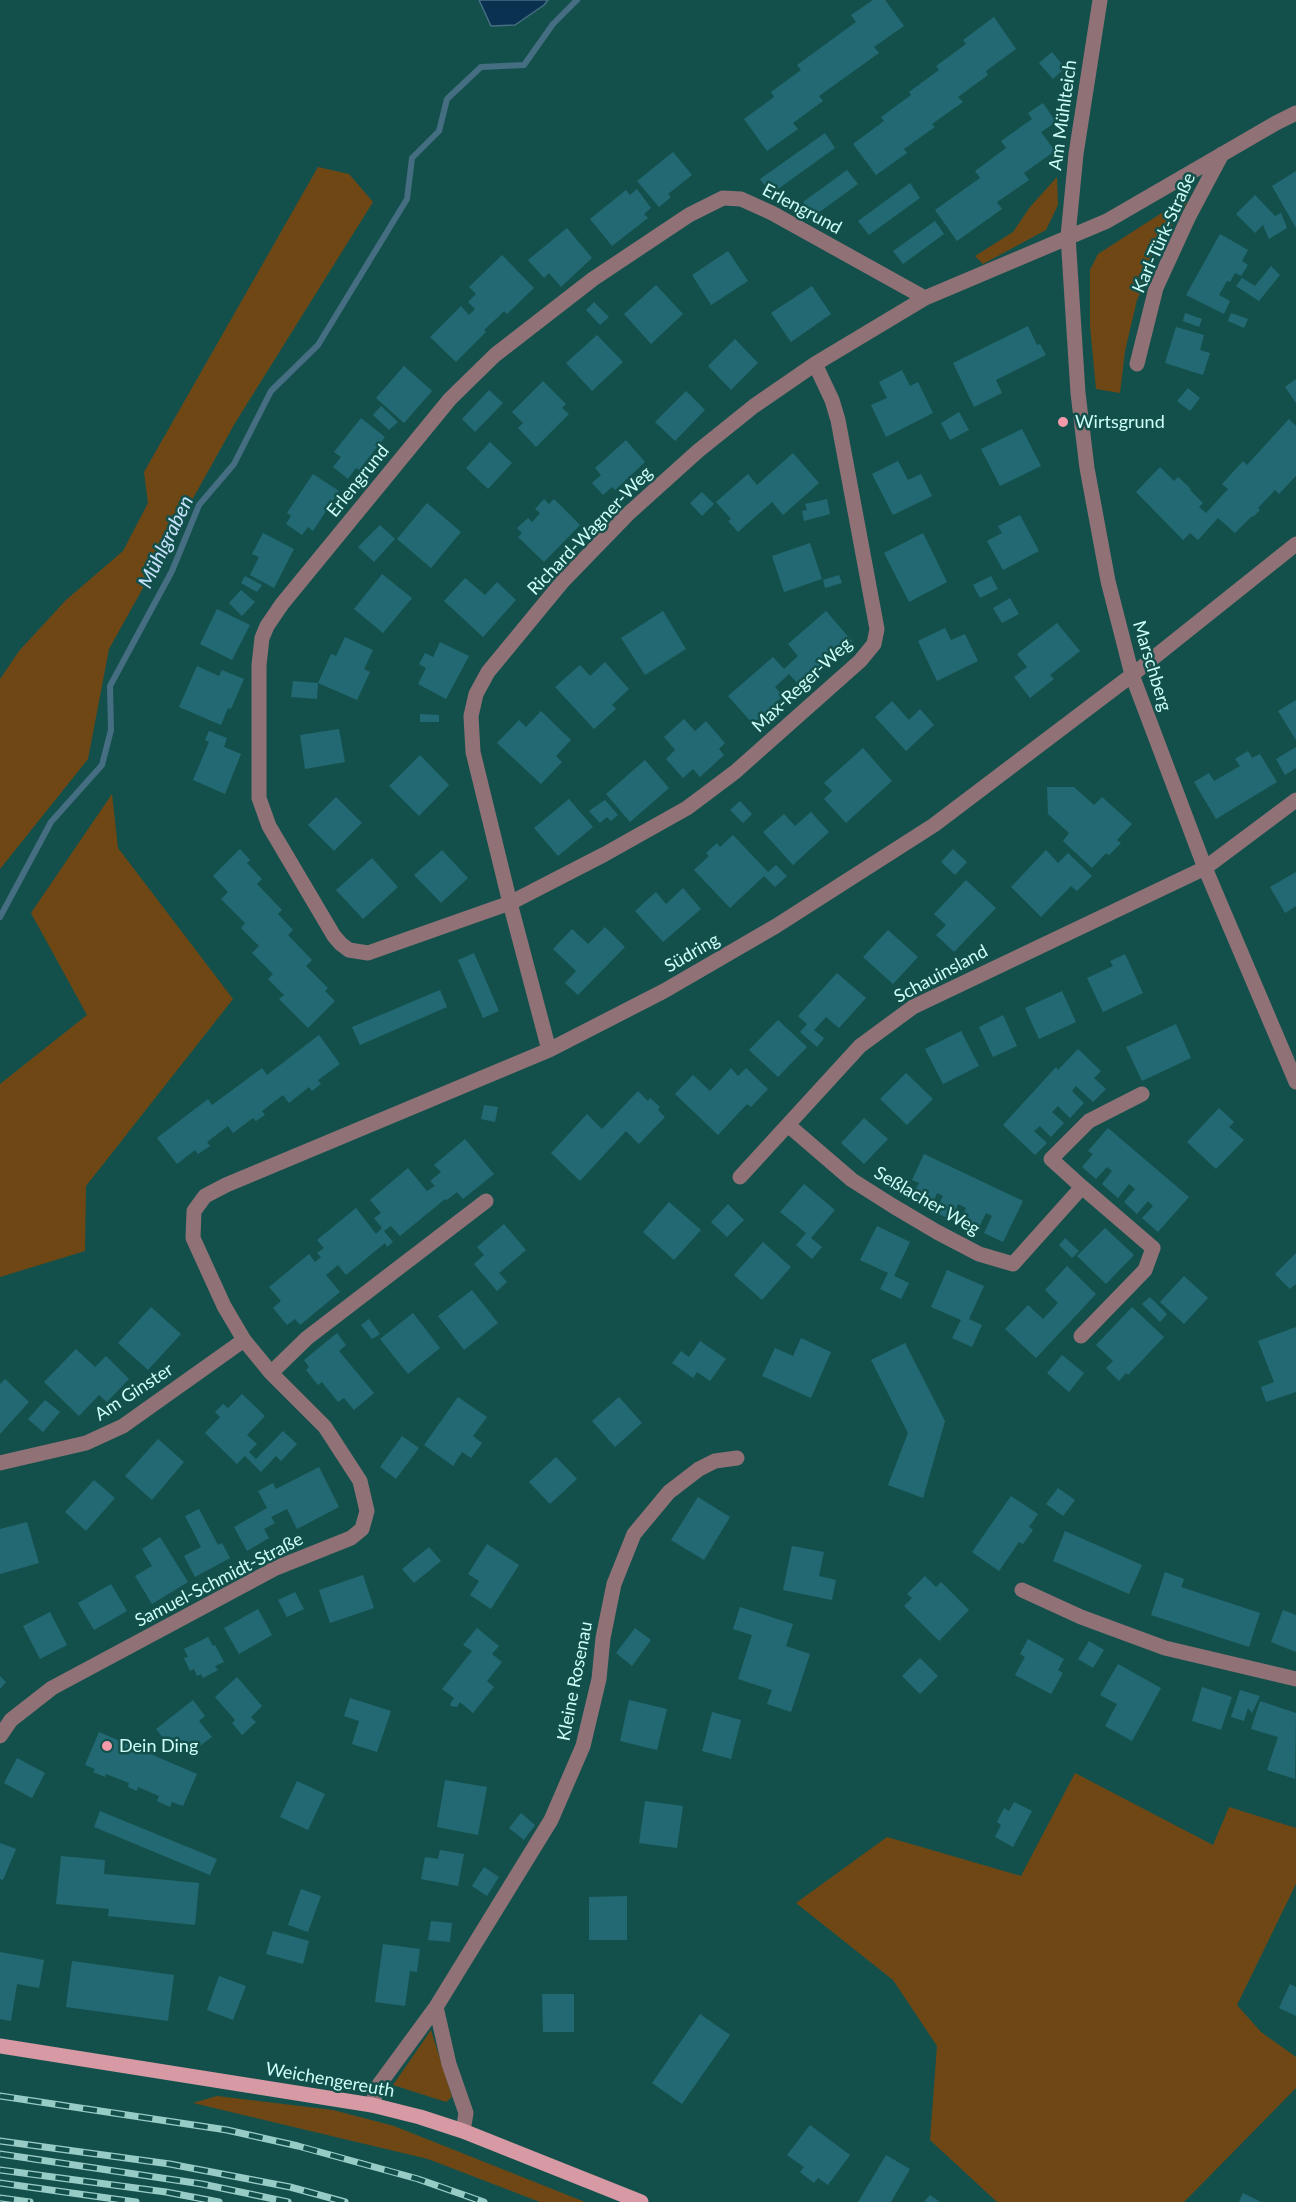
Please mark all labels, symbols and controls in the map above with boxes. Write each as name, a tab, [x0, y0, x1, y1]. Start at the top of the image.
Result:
street label: Am Mühlteich	[1045, 58, 1081, 172]
street label: Karl-Türk-Straße	[1128, 170, 1200, 296]
street label: Erlengrund	[759, 179, 845, 239]
place label: Wirtsgrund	[1075, 411, 1165, 433]
marker: Wirtsgrund	[1056, 415, 1070, 429]
street label: Erlengrund	[322, 441, 394, 521]
street label: Richard-Wagner-Weg	[523, 462, 657, 600]
water label: Mühlgraben	[133, 492, 199, 592]
street label: Marschberg	[1128, 618, 1176, 714]
street label: Max-Reger-Weg	[748, 633, 856, 737]
street label: Südring	[661, 929, 723, 977]
street label: Schauinsland	[891, 940, 991, 1008]
street label: Seßlacher Weg	[870, 1162, 984, 1240]
street label: Am Ginster	[91, 1359, 177, 1425]
street label: Samuel-Schmidt-Straße	[131, 1528, 307, 1632]
street label: Kleine Rosenau	[553, 1619, 597, 1743]
place label: Dein Ding	[119, 1735, 198, 1757]
marker: Dein Ding	[100, 1739, 114, 1753]
street label: Weichengereuth	[264, 2058, 396, 2102]

